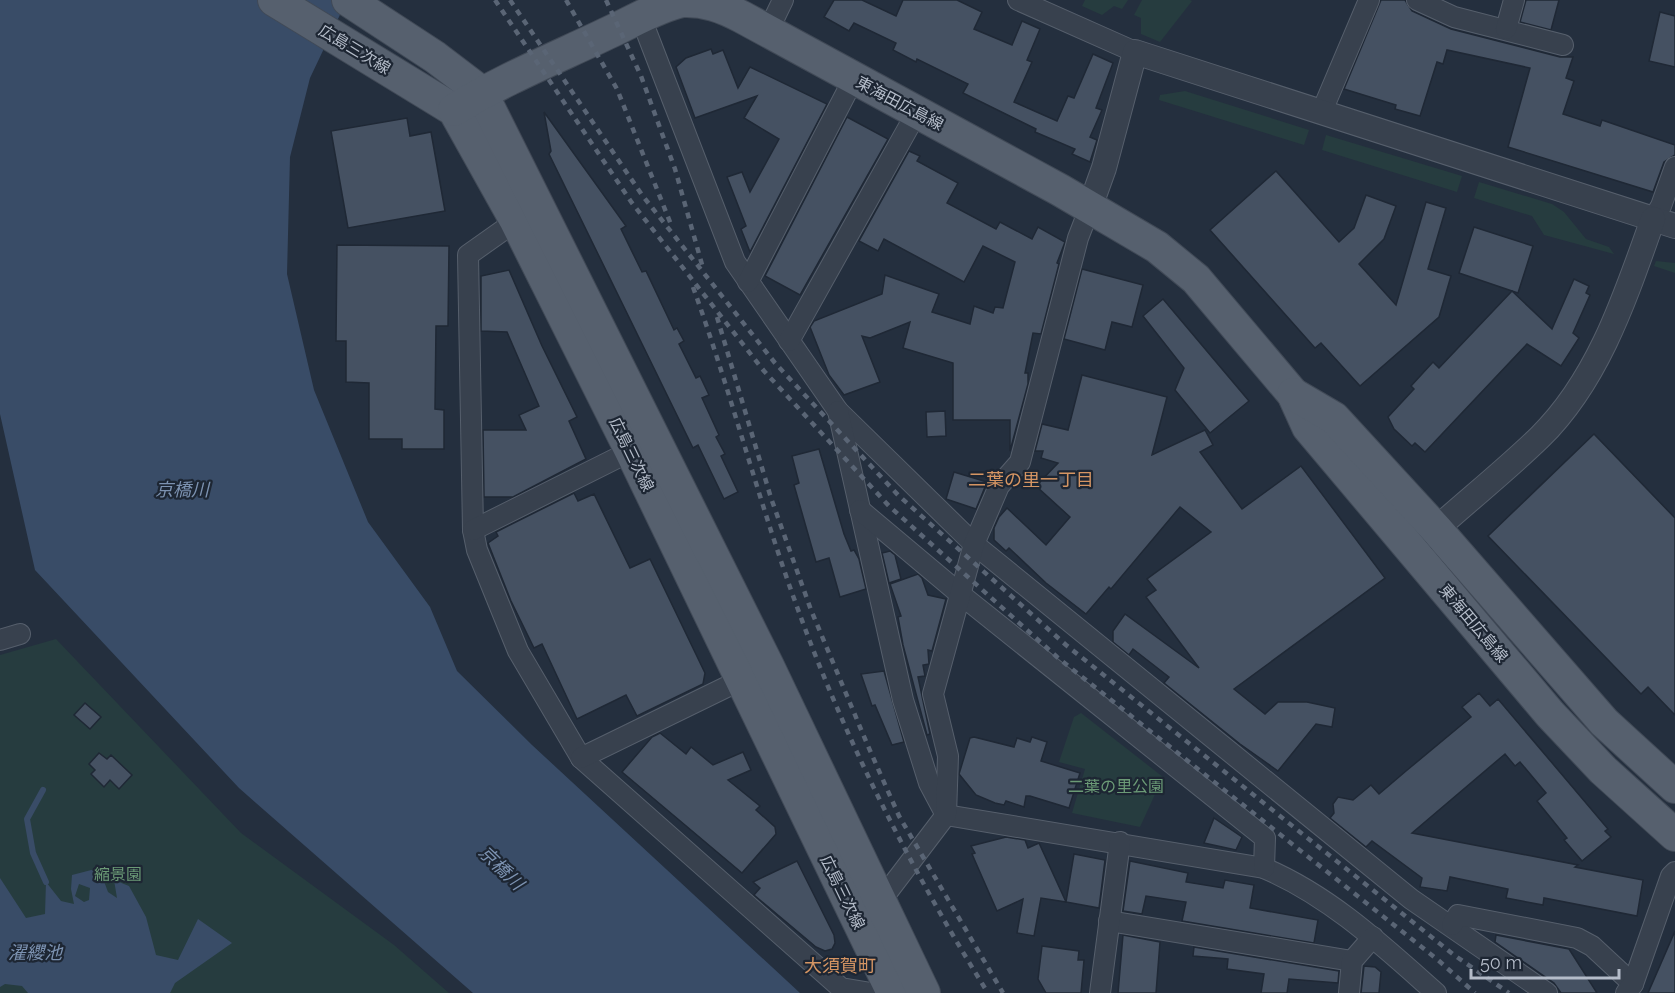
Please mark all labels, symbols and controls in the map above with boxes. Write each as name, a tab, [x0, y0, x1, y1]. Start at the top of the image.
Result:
street label: 広島三次線	[316, 21, 394, 78]
street label: 東海田広島線	[853, 73, 947, 134]
street label: 広島三次線	[605, 414, 658, 494]
district label: 二葉の里一丁目	[968, 469, 1094, 490]
water label: 京橋川	[155, 479, 211, 500]
street label: 東海田広島線	[1435, 580, 1512, 666]
park label: 二葉の里公園	[1068, 777, 1164, 796]
water label: 京橋川	[475, 841, 530, 895]
street label: 広島三次線	[816, 852, 869, 932]
park label: 縮景園	[94, 865, 142, 884]
water label: 濯纓池	[8, 942, 64, 963]
scale bar	[1471, 942, 1620, 980]
text: 50 m	[1480, 952, 1522, 973]
district label: 大須賀町	[804, 955, 876, 976]

